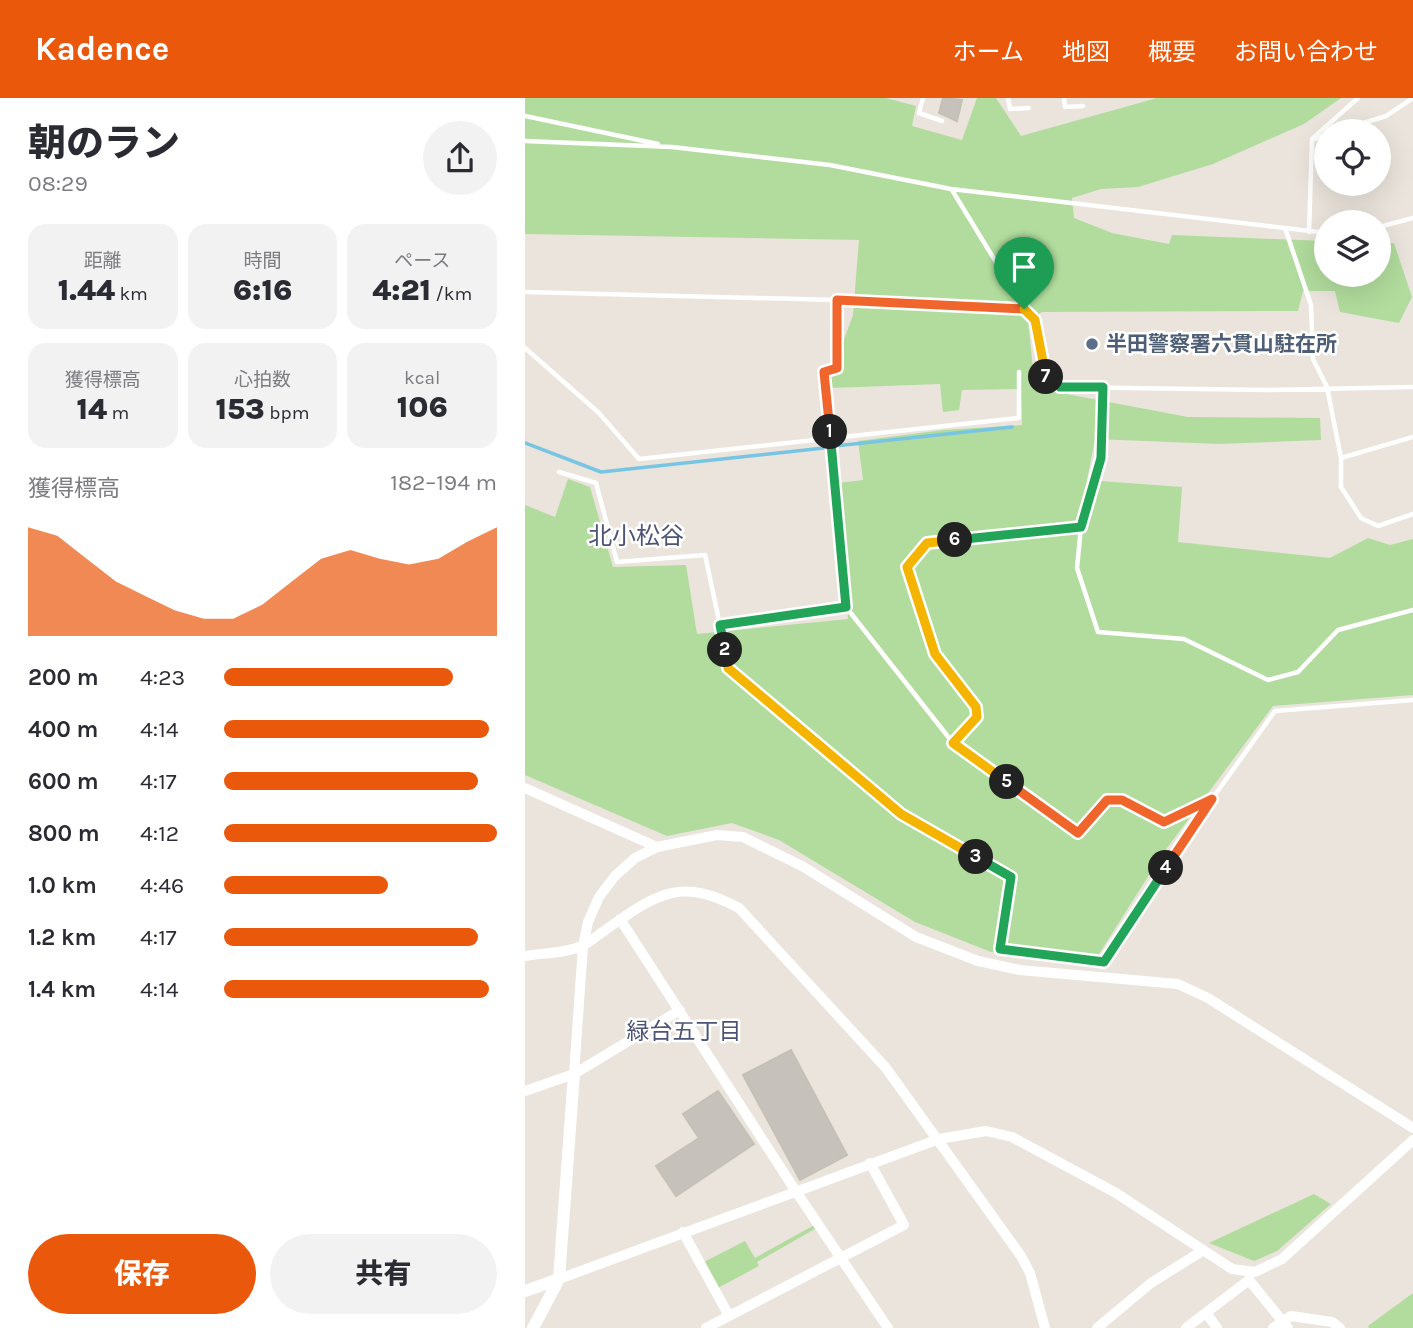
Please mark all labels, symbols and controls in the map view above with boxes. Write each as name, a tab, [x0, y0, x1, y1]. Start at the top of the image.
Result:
text: Kadence	[35, 30, 169, 68]
text: ホーム	[953, 38, 1024, 66]
text: 地図	[1062, 38, 1110, 66]
text: 概要	[1148, 38, 1196, 66]
text: お問い合わせ	[1234, 38, 1378, 66]
map controls	[1314, 119, 1391, 287]
button: locate	[1314, 119, 1391, 196]
text: 朝のラン	[28, 121, 180, 166]
button: share	[423, 121, 497, 195]
text: 08:29	[28, 170, 88, 197]
button: layers	[1314, 210, 1391, 287]
pin	[994, 237, 1054, 309]
icon: arrive	[1005, 248, 1043, 286]
text: 距離	[84, 250, 122, 272]
text: 時間	[243, 250, 282, 272]
text: ペース	[394, 250, 450, 272]
text: 1.44	[58, 272, 115, 308]
text: 6:16	[233, 272, 292, 308]
text: 4:21	[372, 272, 431, 308]
text: km	[115, 283, 148, 305]
text: /km	[431, 283, 472, 305]
place label: 半田警察署六貫山駐在所	[1106, 332, 1337, 356]
marker: 半田警察署六貫山駐在所	[1084, 336, 1100, 352]
pin: 7	[1029, 360, 1063, 394]
text: 7	[1041, 365, 1050, 387]
text: kcal	[404, 367, 440, 389]
text: 獲得標高	[65, 369, 141, 391]
text: 心拍数	[234, 369, 291, 391]
text: 106	[397, 389, 448, 425]
text: 14	[76, 391, 107, 427]
text: 153	[216, 391, 265, 427]
text: m	[107, 402, 129, 424]
text: bpm	[265, 402, 309, 424]
pin: 1	[813, 414, 847, 450]
text: 1	[826, 420, 833, 442]
text: 182–194 m	[390, 469, 497, 496]
text: 獲得標高	[28, 475, 120, 502]
district label: 北小松谷	[588, 522, 684, 550]
pin: 6	[937, 522, 973, 558]
text: 6	[949, 528, 960, 550]
pin: 2	[707, 632, 743, 668]
text: 2	[719, 638, 730, 660]
text: 200 m	[28, 664, 99, 691]
text: 4:23	[140, 664, 185, 691]
text: 400 m	[28, 716, 98, 743]
text: 4:14	[140, 716, 179, 743]
pin: 5	[989, 764, 1025, 800]
text: 600 m	[28, 768, 99, 795]
text: 4:17	[140, 768, 177, 795]
text: 5	[1001, 770, 1012, 792]
text: 800 m	[28, 820, 100, 847]
text: 4:12	[140, 820, 179, 847]
pin: 3	[959, 840, 993, 874]
text: 3	[970, 845, 981, 867]
pin: 4	[1149, 850, 1183, 886]
text: 4	[1160, 856, 1171, 878]
text: 1.0 km	[28, 872, 97, 899]
text: 4:46	[140, 872, 184, 899]
text: 1.2 km	[28, 924, 96, 951]
text: 4:17	[140, 924, 177, 951]
text: 1.4 km	[28, 976, 96, 1003]
text: 4:14	[140, 976, 179, 1003]
district label: 緑台五丁目	[627, 1018, 742, 1045]
button: 保存	[28, 1234, 256, 1314]
button: 共有	[270, 1234, 497, 1314]

